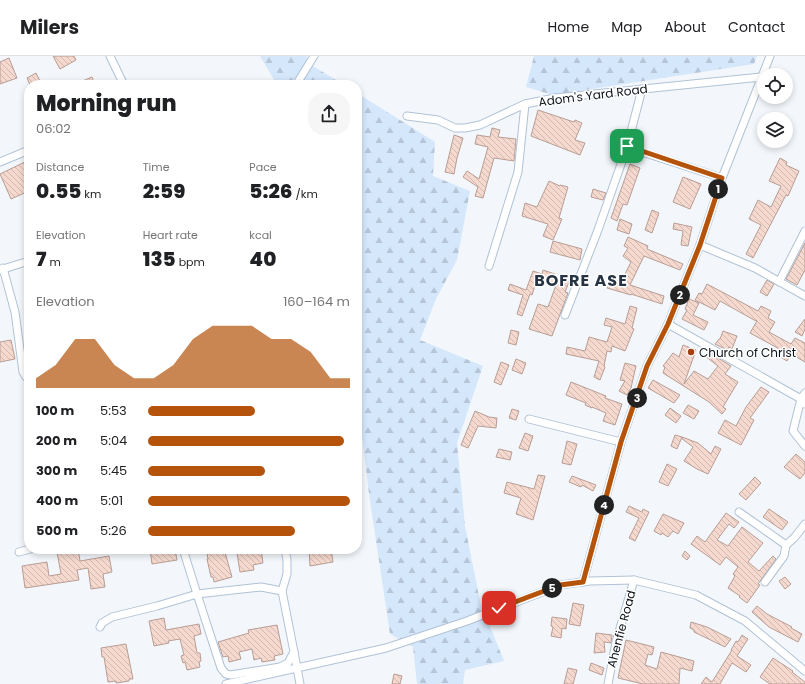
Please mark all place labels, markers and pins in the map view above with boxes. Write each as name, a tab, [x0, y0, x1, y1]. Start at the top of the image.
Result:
pin	[610, 129, 644, 163]
pin: 1	[708, 179, 728, 199]
pin: 2	[670, 285, 690, 305]
place label: Church of Christ	[699, 344, 796, 361]
marker: Church of Christ	[686, 347, 696, 357]
pin: 3	[627, 388, 647, 408]
pin: 4	[594, 495, 614, 515]
pin: 5	[542, 578, 562, 598]
pin	[482, 591, 516, 625]

